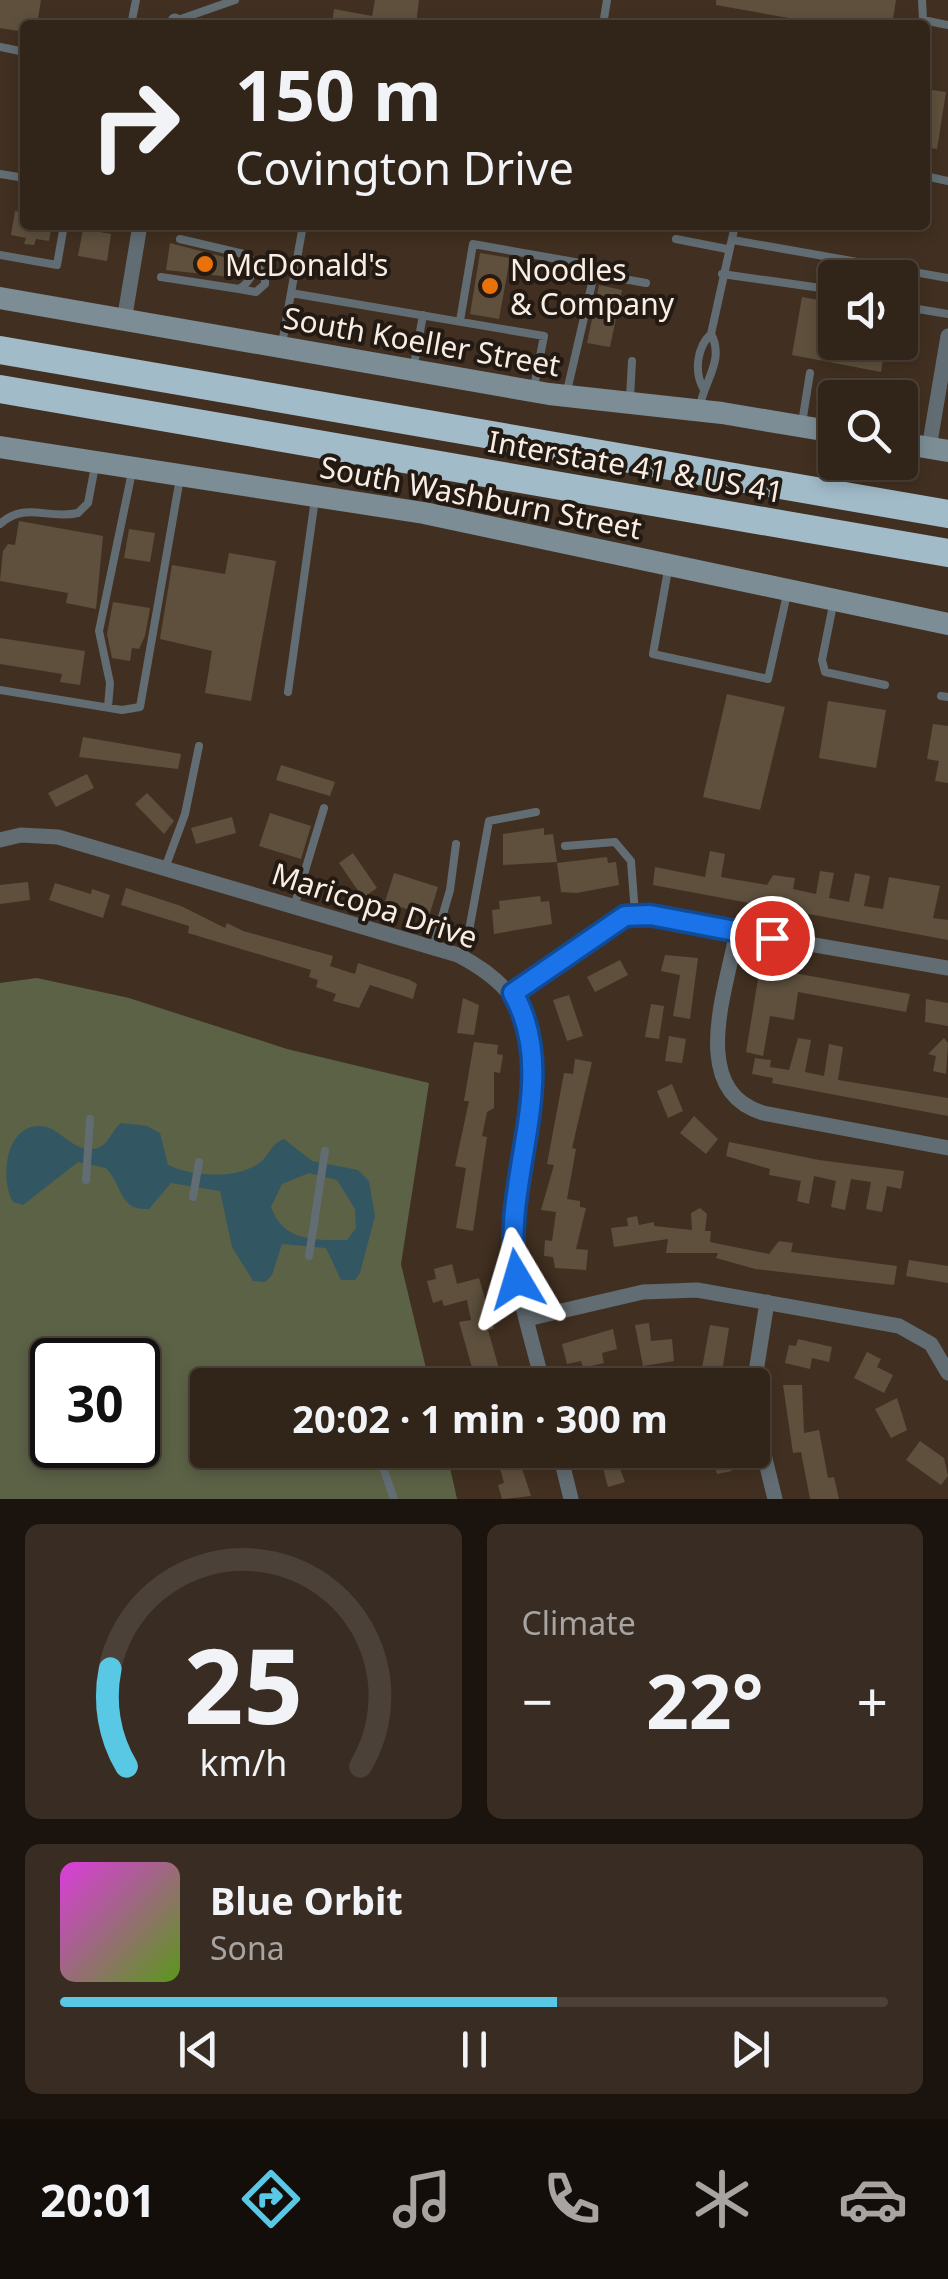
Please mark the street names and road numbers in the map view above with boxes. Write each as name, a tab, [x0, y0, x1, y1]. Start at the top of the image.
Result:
street label: South Koeller Street	[280, 296, 564, 386]
street label: Interstate 41 & US 41	[485, 420, 787, 512]
street label: South Washburn Street	[317, 446, 645, 548]
street label: Maricopa Drive	[267, 852, 483, 958]

